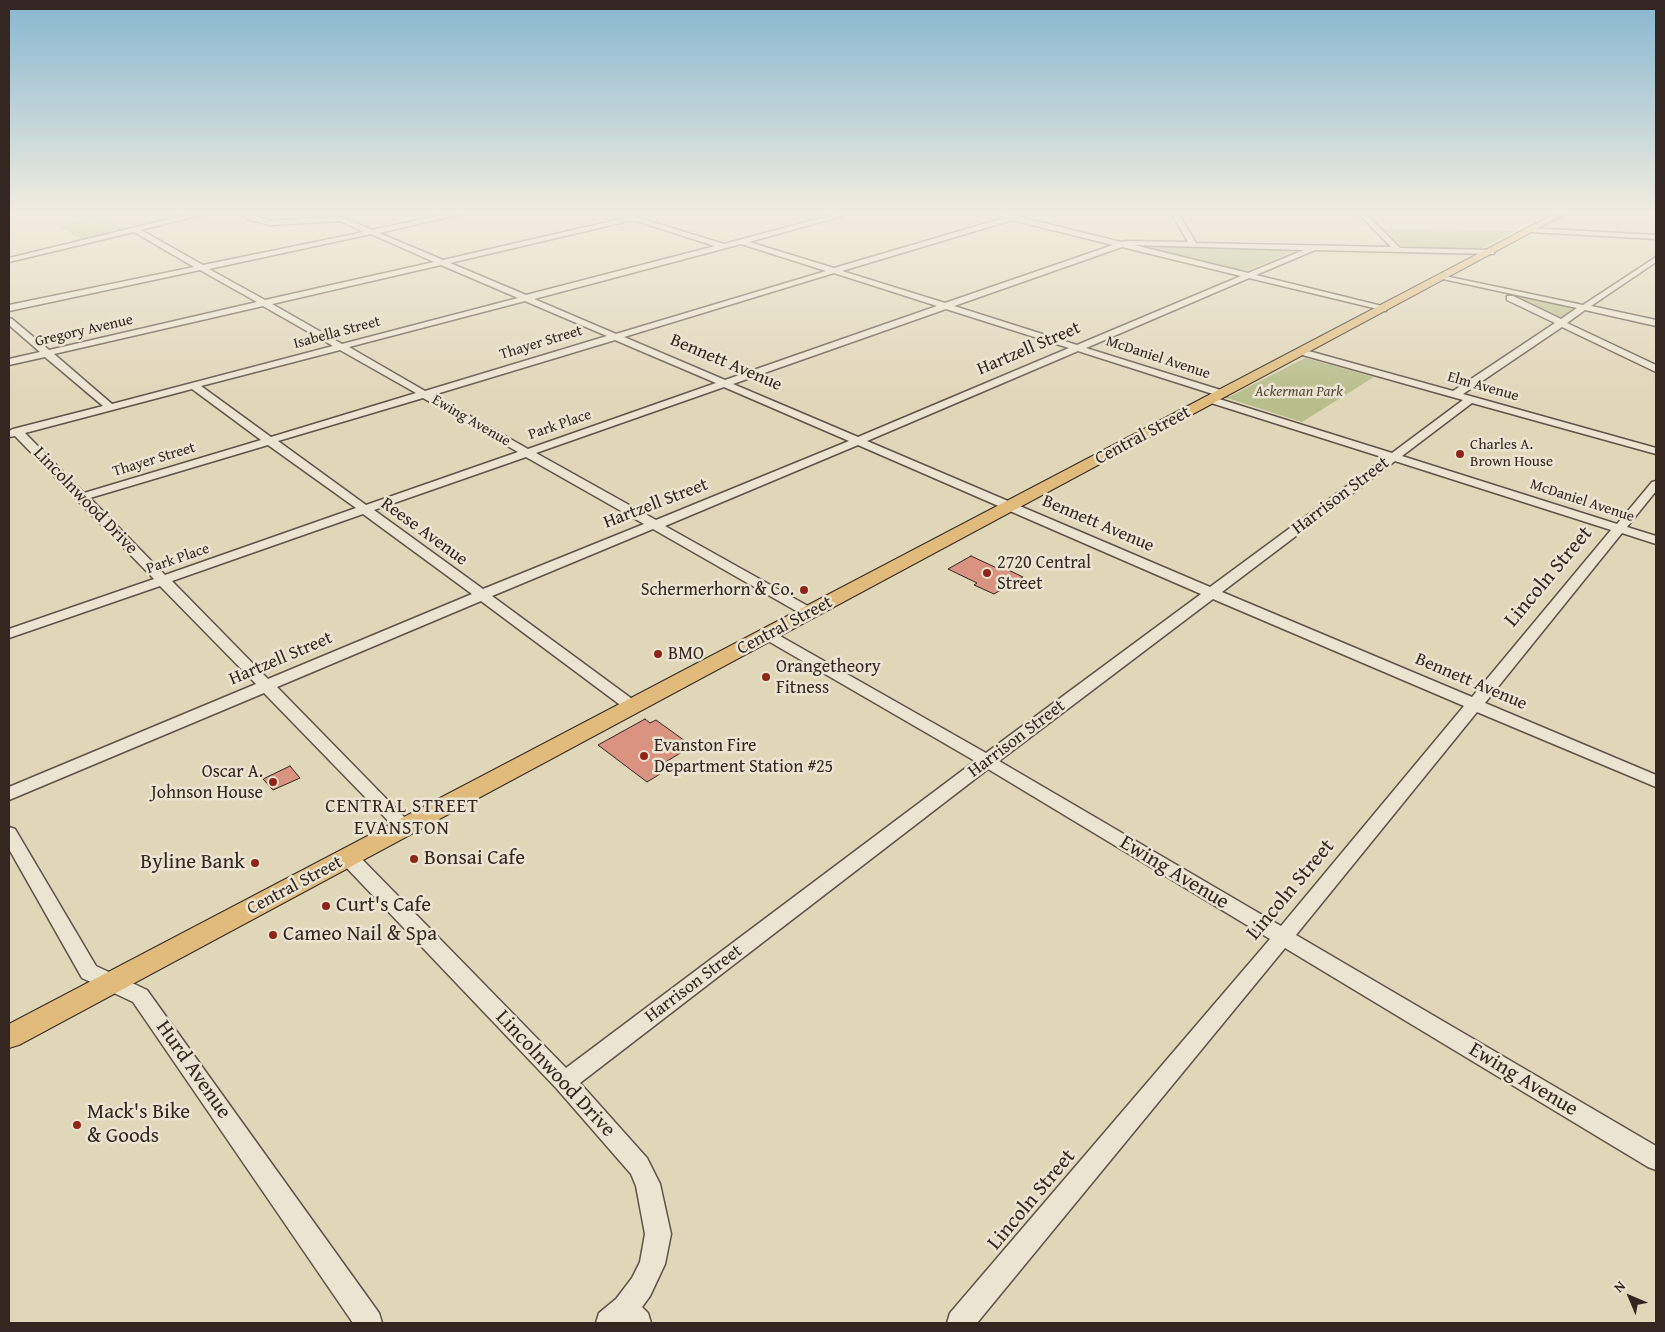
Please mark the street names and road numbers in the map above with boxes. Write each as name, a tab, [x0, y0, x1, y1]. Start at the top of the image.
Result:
street label: Gregory Avenue	[33, 311, 135, 351]
street label: Isabella Street	[292, 313, 382, 353]
street label: Hartzell Street	[974, 318, 1084, 380]
street label: Thayer Street	[497, 322, 585, 364]
street label: Bennett Avenue	[667, 330, 785, 396]
street label: McDaniel Avenue	[1104, 333, 1212, 383]
street label: Elm Avenue	[1445, 368, 1521, 406]
street label: Ewing Avenue	[429, 391, 513, 451]
street label: Central Street	[1092, 402, 1194, 470]
street label: Park Place	[526, 406, 594, 444]
street label: Thayer Street	[110, 439, 198, 481]
street label: Lincolnwood Drive	[28, 443, 142, 559]
street label: Harrison Street	[1288, 452, 1394, 540]
street label: Hartzell Street	[601, 474, 711, 534]
street label: McDaniel Avenue	[1528, 476, 1636, 526]
street label: Bennett Avenue	[1039, 491, 1157, 557]
street label: Reese Avenue	[376, 493, 472, 571]
street label: Lincoln Street	[1500, 522, 1598, 632]
street label: Park Place	[144, 540, 212, 578]
street label: Central Street	[734, 592, 836, 660]
street label: Hartzell Street	[226, 628, 336, 690]
street label: Bennett Avenue	[1412, 649, 1530, 715]
street label: Harrison Street	[964, 695, 1070, 783]
street label: Ewing Avenue	[1115, 831, 1233, 915]
street label: Lincoln Street	[1242, 835, 1340, 945]
street label: Central Street	[244, 852, 346, 920]
street label: Harrison Street	[641, 940, 747, 1028]
street label: Lincolnwood Drive	[490, 1005, 620, 1143]
street label: Hurd Avenue	[150, 1016, 236, 1124]
street label: Ewing Avenue	[1464, 1038, 1582, 1122]
street label: Lincoln Street	[983, 1145, 1081, 1255]

